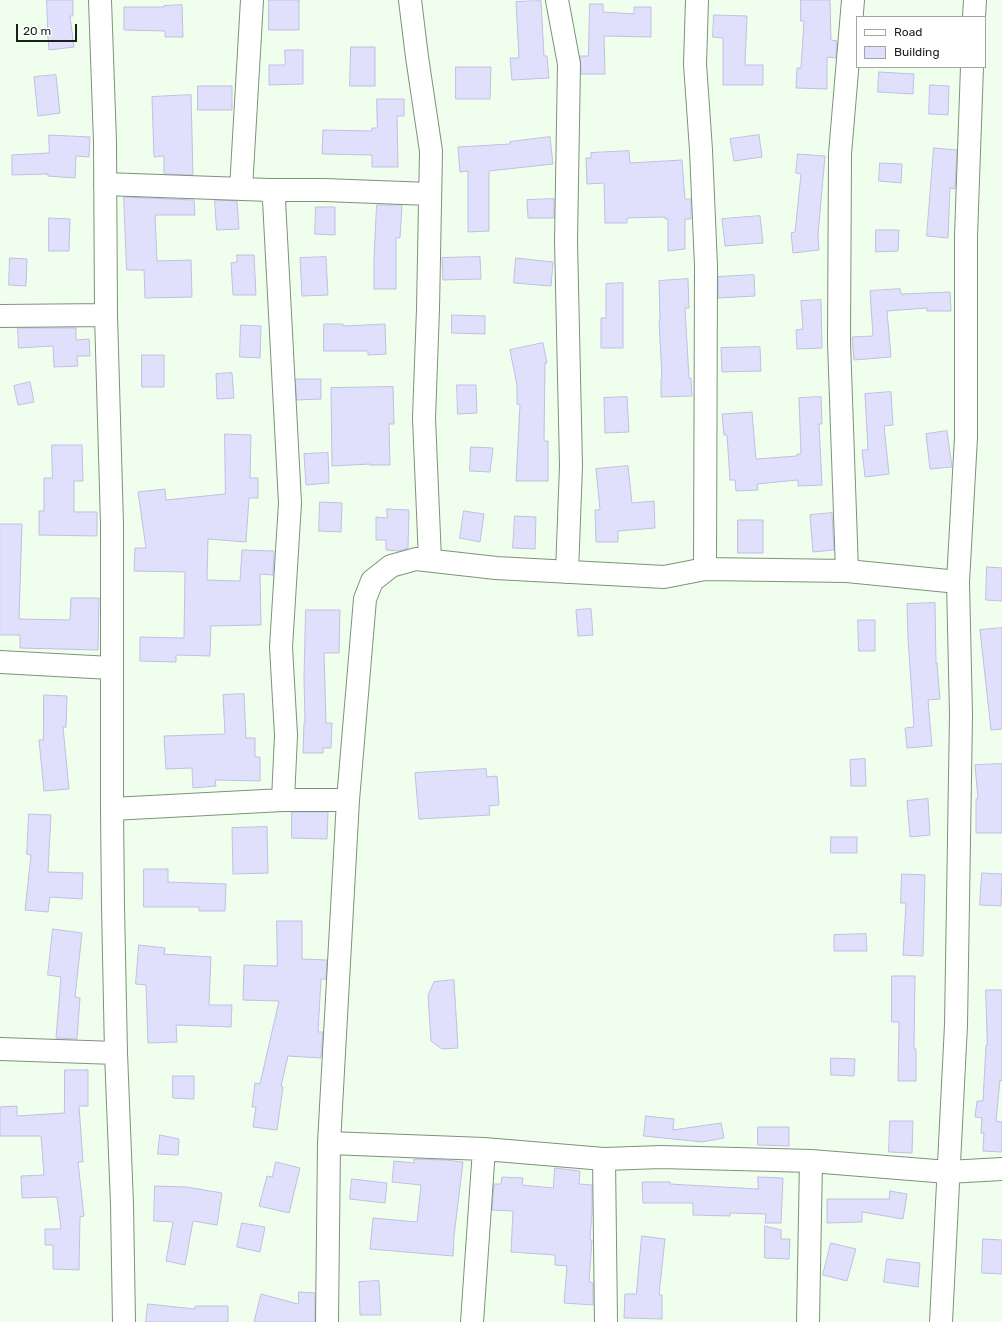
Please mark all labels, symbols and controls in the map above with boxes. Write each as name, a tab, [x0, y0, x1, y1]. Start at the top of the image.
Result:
scale bar	[18, 16, 79, 42]
legend	[856, 16, 986, 68]
text: 20 m	[23, 24, 51, 38]
text: Road	[894, 25, 922, 39]
text: Building	[894, 45, 940, 59]

